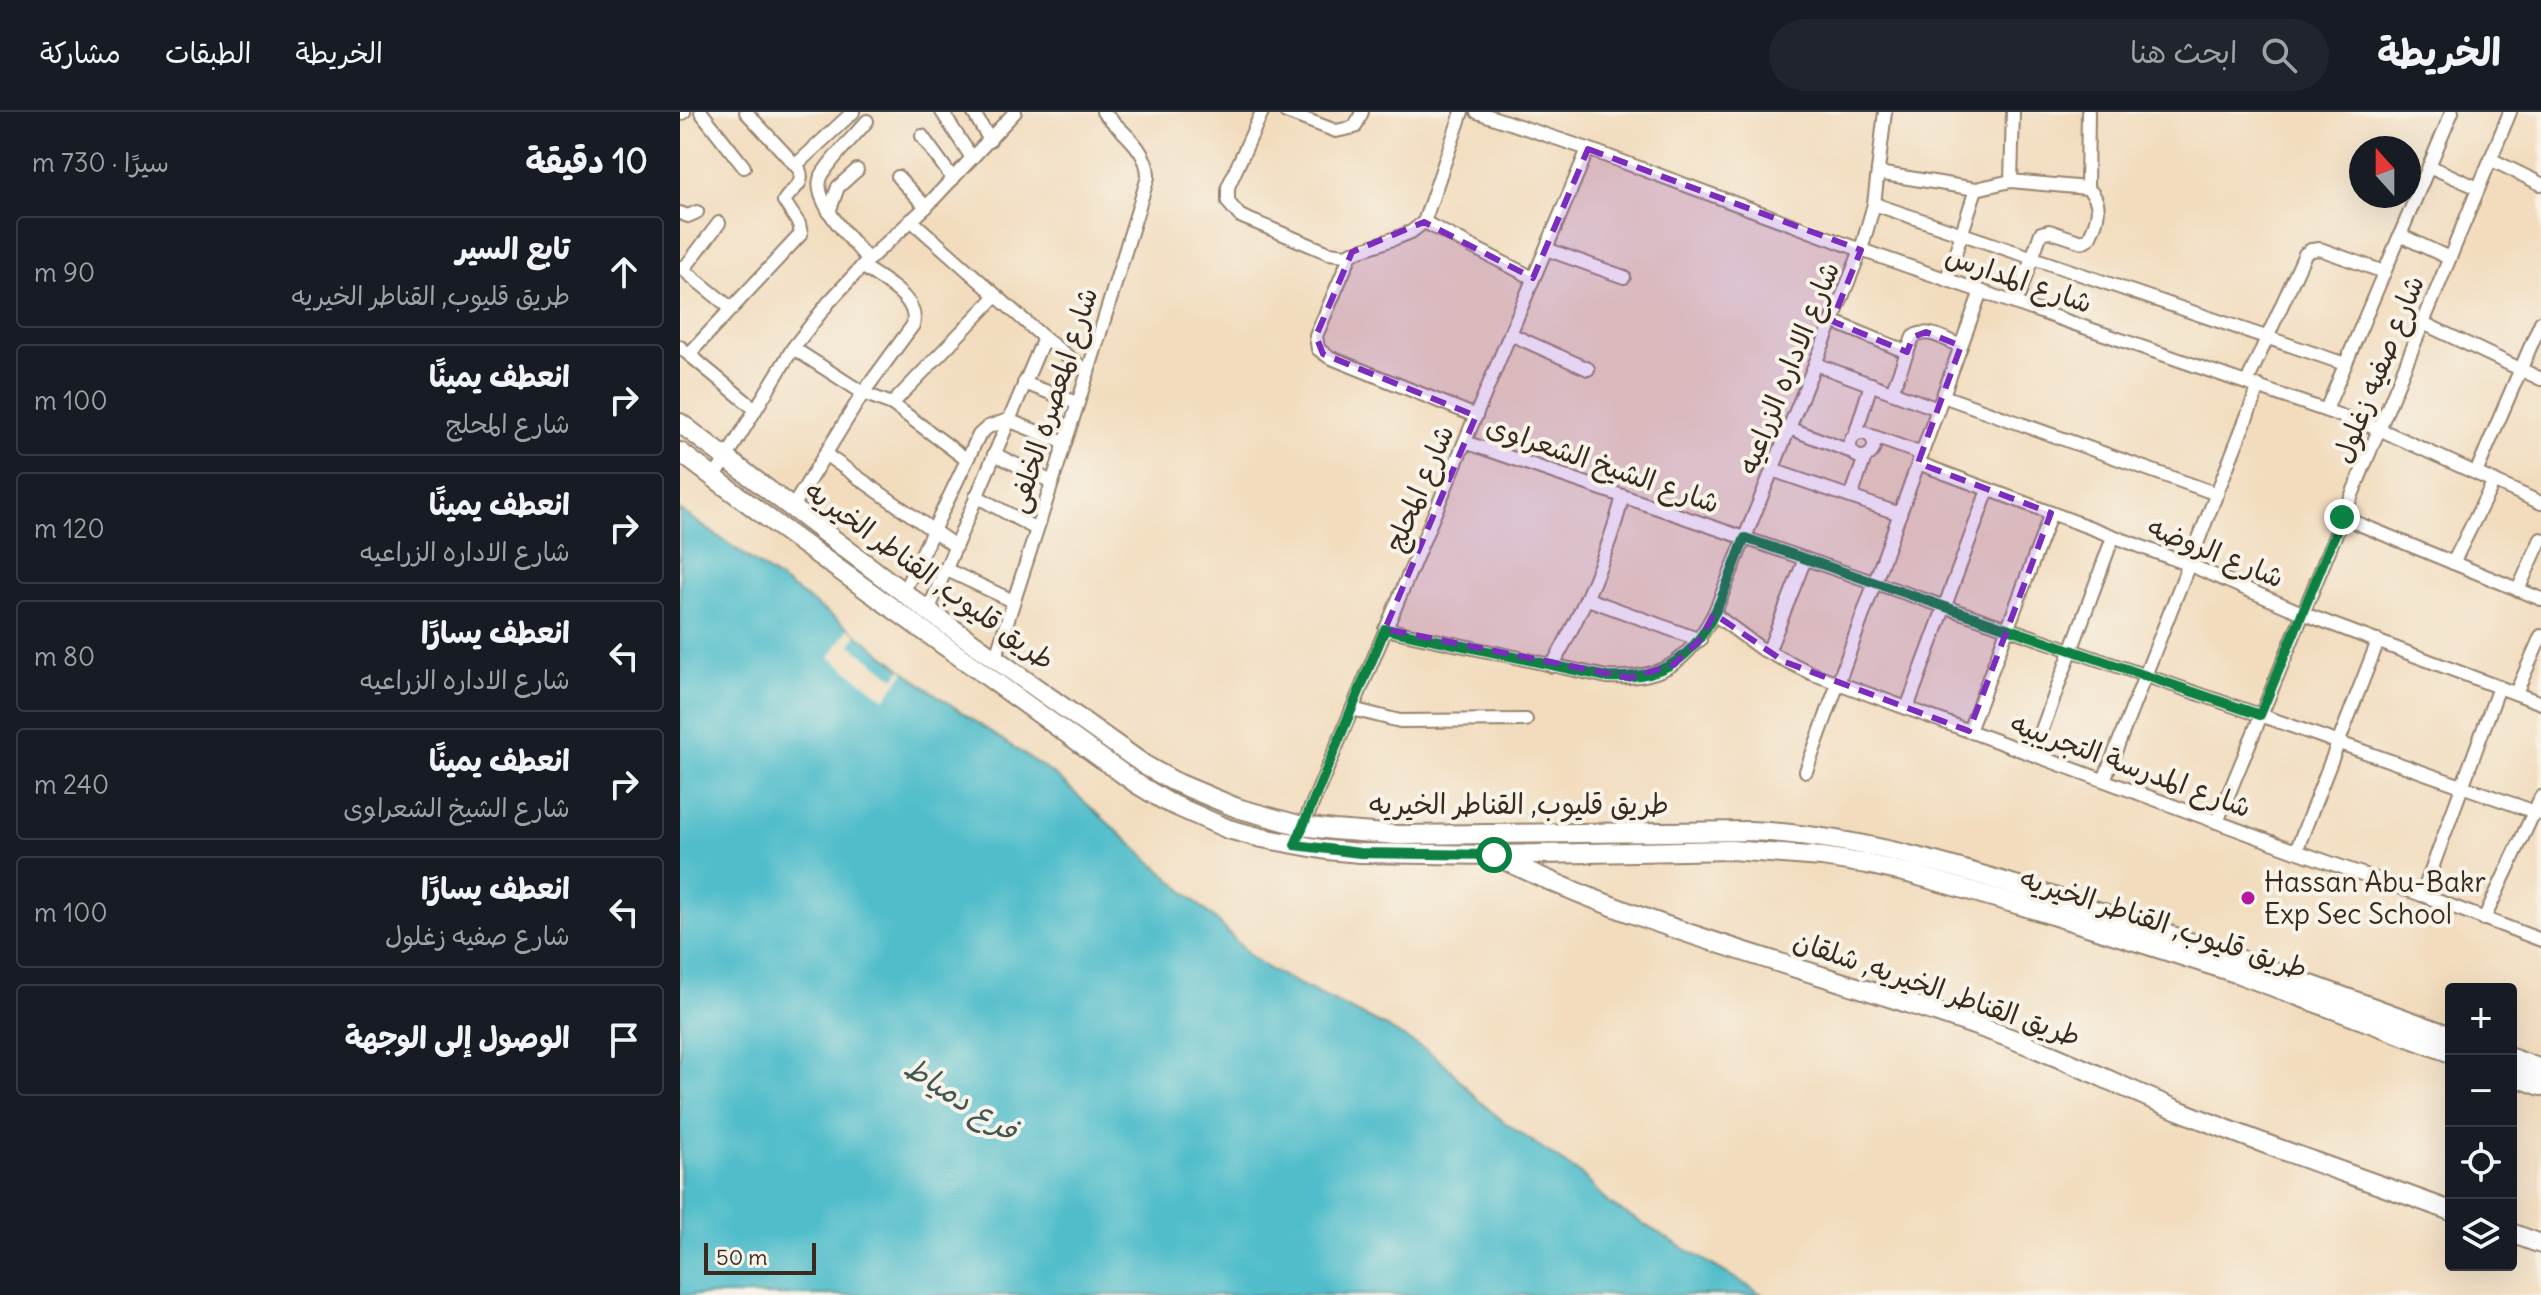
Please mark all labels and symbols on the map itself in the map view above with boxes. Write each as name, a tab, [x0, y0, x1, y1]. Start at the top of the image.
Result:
north arrow	[2349, 136, 2421, 208]
street label: شارع المدارس	[1940, 237, 2097, 323]
street label: شارع الاداره الزراعيه	[1729, 256, 1849, 481]
street label: شارع صفيه زغلول	[2324, 270, 2434, 469]
street label: شارع المعصره الخلفى	[999, 283, 1107, 518]
street label: شارع الشيخ الشعراوى	[1481, 407, 1724, 523]
street label: شارع المحلج	[1376, 419, 1464, 557]
street label: طريق قليوب, القناطر الخيريه	[798, 472, 1062, 678]
route end	[2324, 499, 2360, 535]
street label: شارع الروضه	[2142, 508, 2289, 597]
street label: شارع المدرسة التجريبيه	[2005, 705, 2256, 827]
street label: طريق قليوب, القناطر الخيريه	[1369, 786, 1669, 822]
route start	[1476, 837, 1512, 873]
street label: طريق قليوب, القناطر الخيريه	[2016, 860, 2312, 986]
place label: Hassan Abu-Bakr Exp Sec School	[2264, 864, 2486, 932]
marker: Hassan Abu-Bakr Exp Sec School	[2239, 889, 2257, 907]
street label: طريق القناطر الخيريه, شلقان	[1789, 922, 2085, 1054]
water label: فرع دمياط	[896, 1048, 1027, 1152]
scale bar	[704, 1239, 816, 1275]

